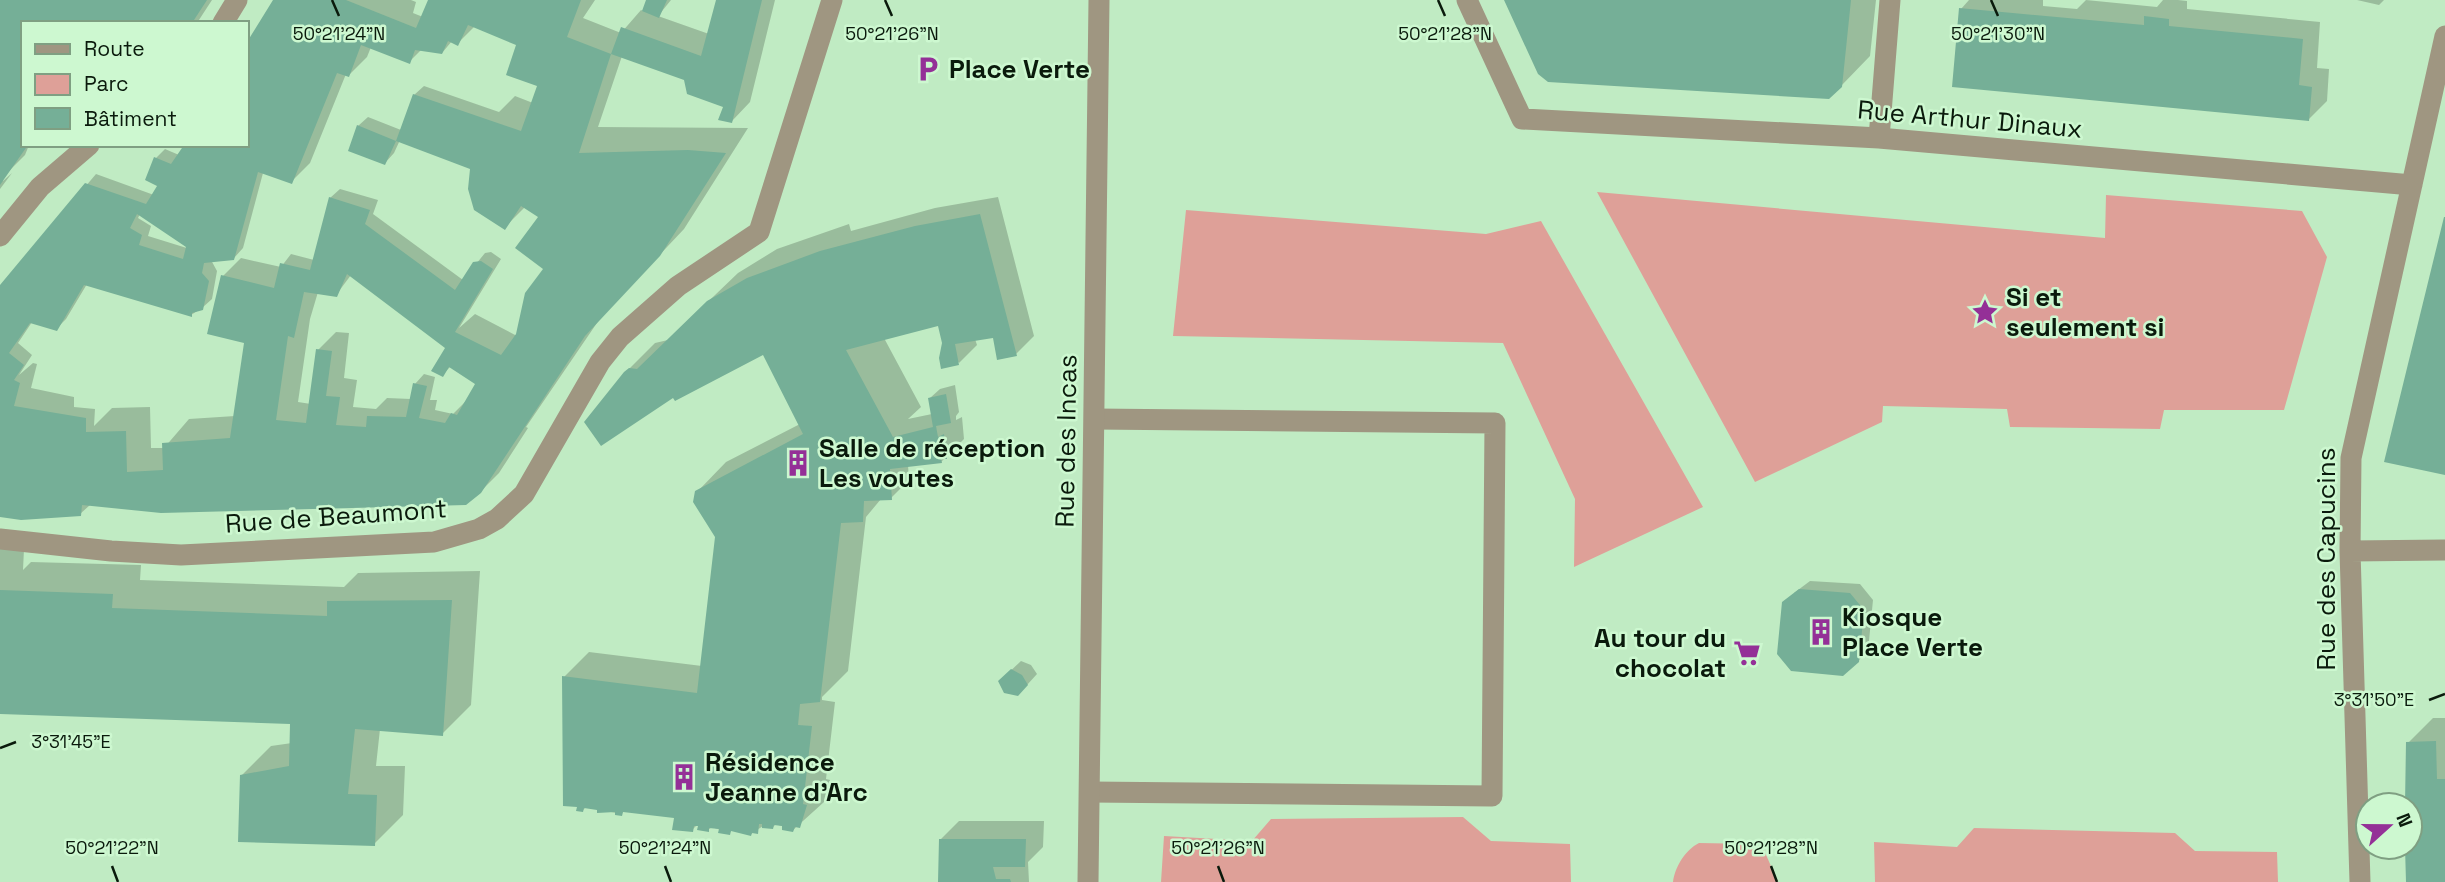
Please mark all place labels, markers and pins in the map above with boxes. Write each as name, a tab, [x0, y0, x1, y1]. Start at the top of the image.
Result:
place label: Place Verte	[949, 52, 1090, 86]
parking icon: Place Verte	[913, 54, 943, 84]
place label: Si et seulement si	[2006, 280, 2164, 344]
place icon: Si et seulement si	[1970, 297, 2000, 327]
place label: Salle de réception Les voutes	[819, 431, 1045, 495]
building icon: Salle de réception Les voutes	[783, 448, 813, 478]
place label: Kiosque Place Verte	[1842, 600, 1983, 664]
building icon: Kiosque Place Verte	[1806, 617, 1836, 647]
place label: Au tour du chocolat	[1594, 621, 1726, 685]
supermarket icon: Au tour du chocolat	[1732, 638, 1762, 668]
place label: Résidence Jeanne d'Arc	[705, 745, 868, 809]
building icon: Résidence Jeanne d'Arc	[669, 762, 699, 792]

